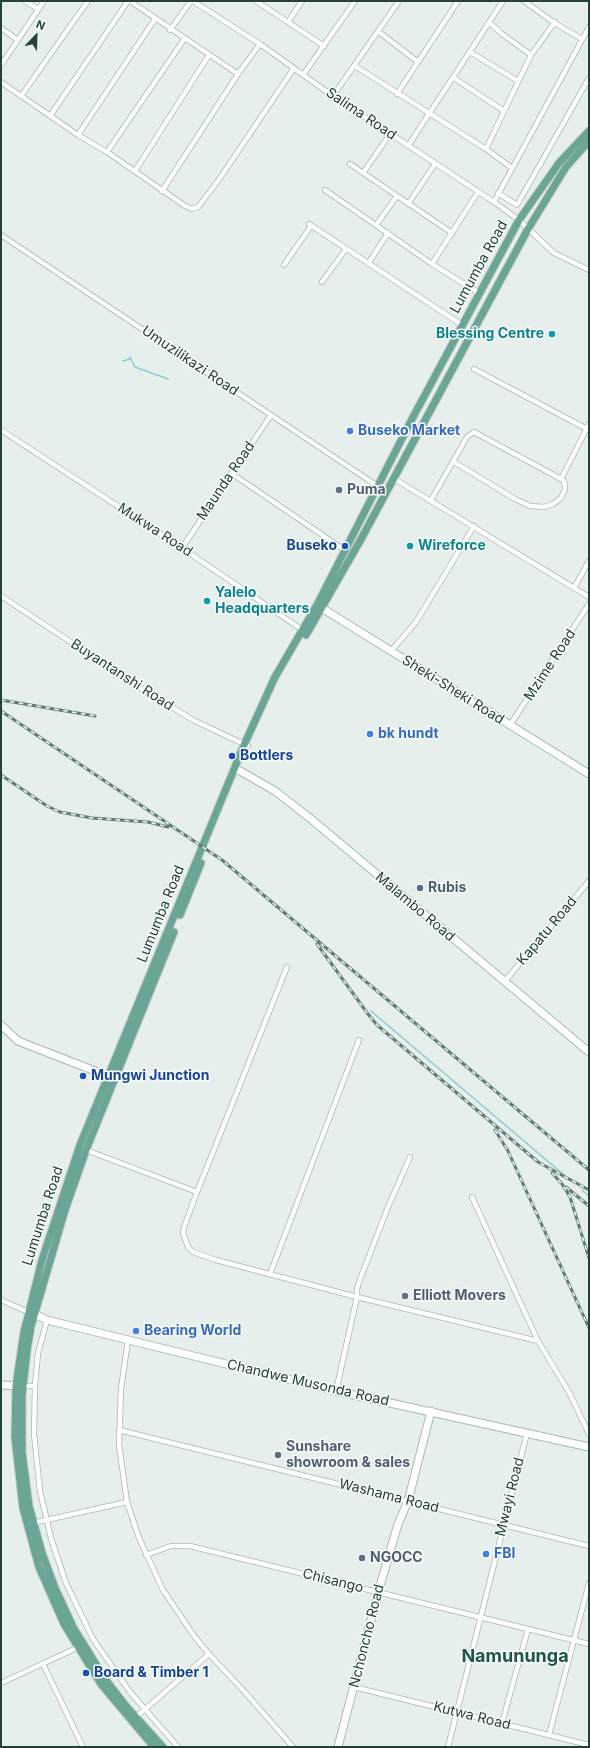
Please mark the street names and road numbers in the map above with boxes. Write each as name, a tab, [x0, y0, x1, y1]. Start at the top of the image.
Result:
street label: Salima Road	[323, 84, 399, 144]
street label: Lumumba Road	[447, 218, 511, 316]
street label: Umuzilikazi Road	[138, 322, 242, 400]
street label: Maunda Road	[194, 438, 258, 524]
street label: Mukwa Road	[115, 500, 195, 560]
street label: Mzime Road	[521, 626, 579, 704]
street label: Buyantanshi Road	[68, 636, 176, 714]
street label: Sheki-Sheki Road	[399, 652, 507, 728]
street label: Lumumba Road	[134, 863, 188, 965]
street label: Malambo Road	[372, 869, 458, 945]
street label: Kapatu Road	[513, 893, 581, 969]
street label: Lumumba Road	[19, 1164, 67, 1268]
street label: Chandwe Musonda Road	[225, 1356, 391, 1410]
street label: Mwayi Road	[492, 1456, 528, 1538]
street label: Washama Road	[337, 1475, 441, 1517]
street label: Chisango	[301, 1565, 365, 1597]
street label: Nchoncho Road	[346, 1583, 388, 1689]
street label: Kutwa Road	[432, 1698, 512, 1734]

